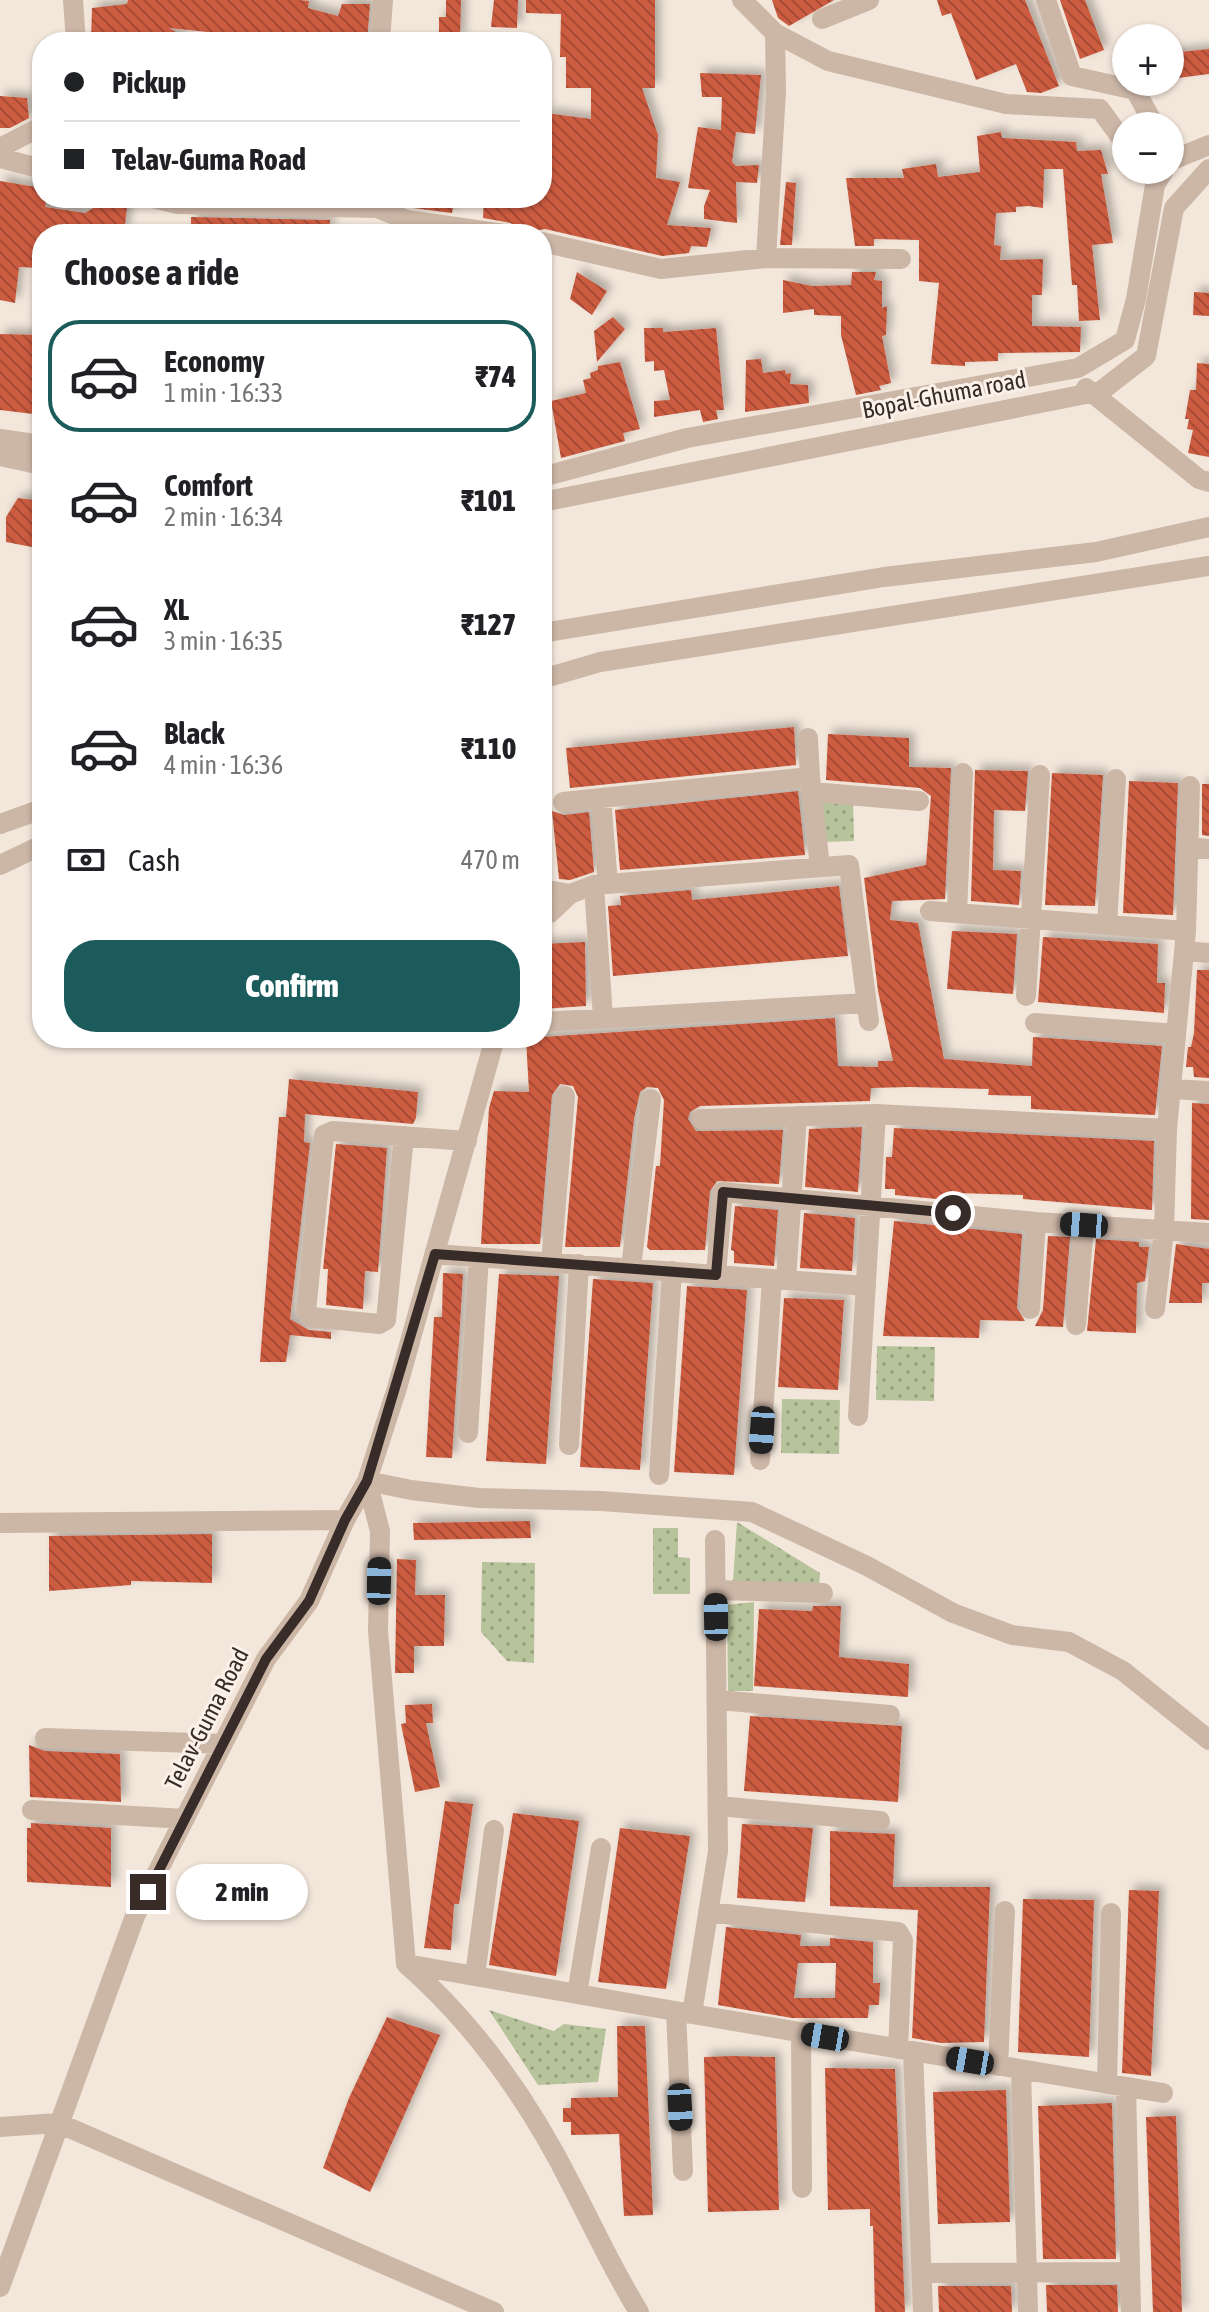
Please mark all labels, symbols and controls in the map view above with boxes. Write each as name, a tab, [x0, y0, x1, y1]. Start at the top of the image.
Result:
map controls	[1112, 24, 1184, 184]
button: +	[1112, 24, 1184, 96]
text: Pickup	[112, 65, 186, 99]
button: −	[1112, 112, 1184, 184]
text: Telav-Guma Road	[112, 142, 306, 176]
text: Choose a ride	[64, 251, 239, 293]
icon: car	[68, 340, 140, 412]
text: Economy	[164, 344, 265, 378]
text: ₹74	[475, 359, 516, 393]
street label: Bopal-Ghuma road	[860, 365, 1028, 424]
text: 1 min · 16:33	[164, 378, 283, 408]
icon: car	[68, 464, 140, 536]
text: Comfort	[164, 468, 253, 502]
text: ₹101	[461, 483, 516, 517]
text: 2 min · 16:34	[164, 502, 283, 532]
icon: car	[68, 588, 140, 660]
text: XL	[164, 592, 189, 626]
text: ₹127	[461, 607, 516, 641]
text: 3 min · 16:35	[164, 626, 283, 656]
icon: car	[68, 712, 140, 784]
text: Black	[164, 716, 224, 750]
text: ₹110	[461, 731, 516, 765]
text: 4 min · 16:36	[164, 750, 283, 780]
icon: cash	[64, 838, 108, 882]
text: Cash	[128, 843, 181, 877]
text: 470 m	[461, 845, 520, 875]
button: Confirm	[64, 940, 520, 1032]
route start	[935, 1195, 971, 1231]
car	[1059, 1211, 1109, 1239]
car	[748, 1405, 776, 1455]
car	[367, 1557, 391, 1605]
car	[704, 1593, 728, 1641]
street label: Telav-Guma Road	[159, 1643, 254, 1794]
callout: 2 min	[176, 1864, 308, 1920]
route end	[130, 1874, 166, 1910]
text: 2 min	[215, 1877, 269, 1907]
car	[799, 2021, 851, 2053]
car	[944, 2045, 996, 2077]
car	[667, 2082, 693, 2132]

